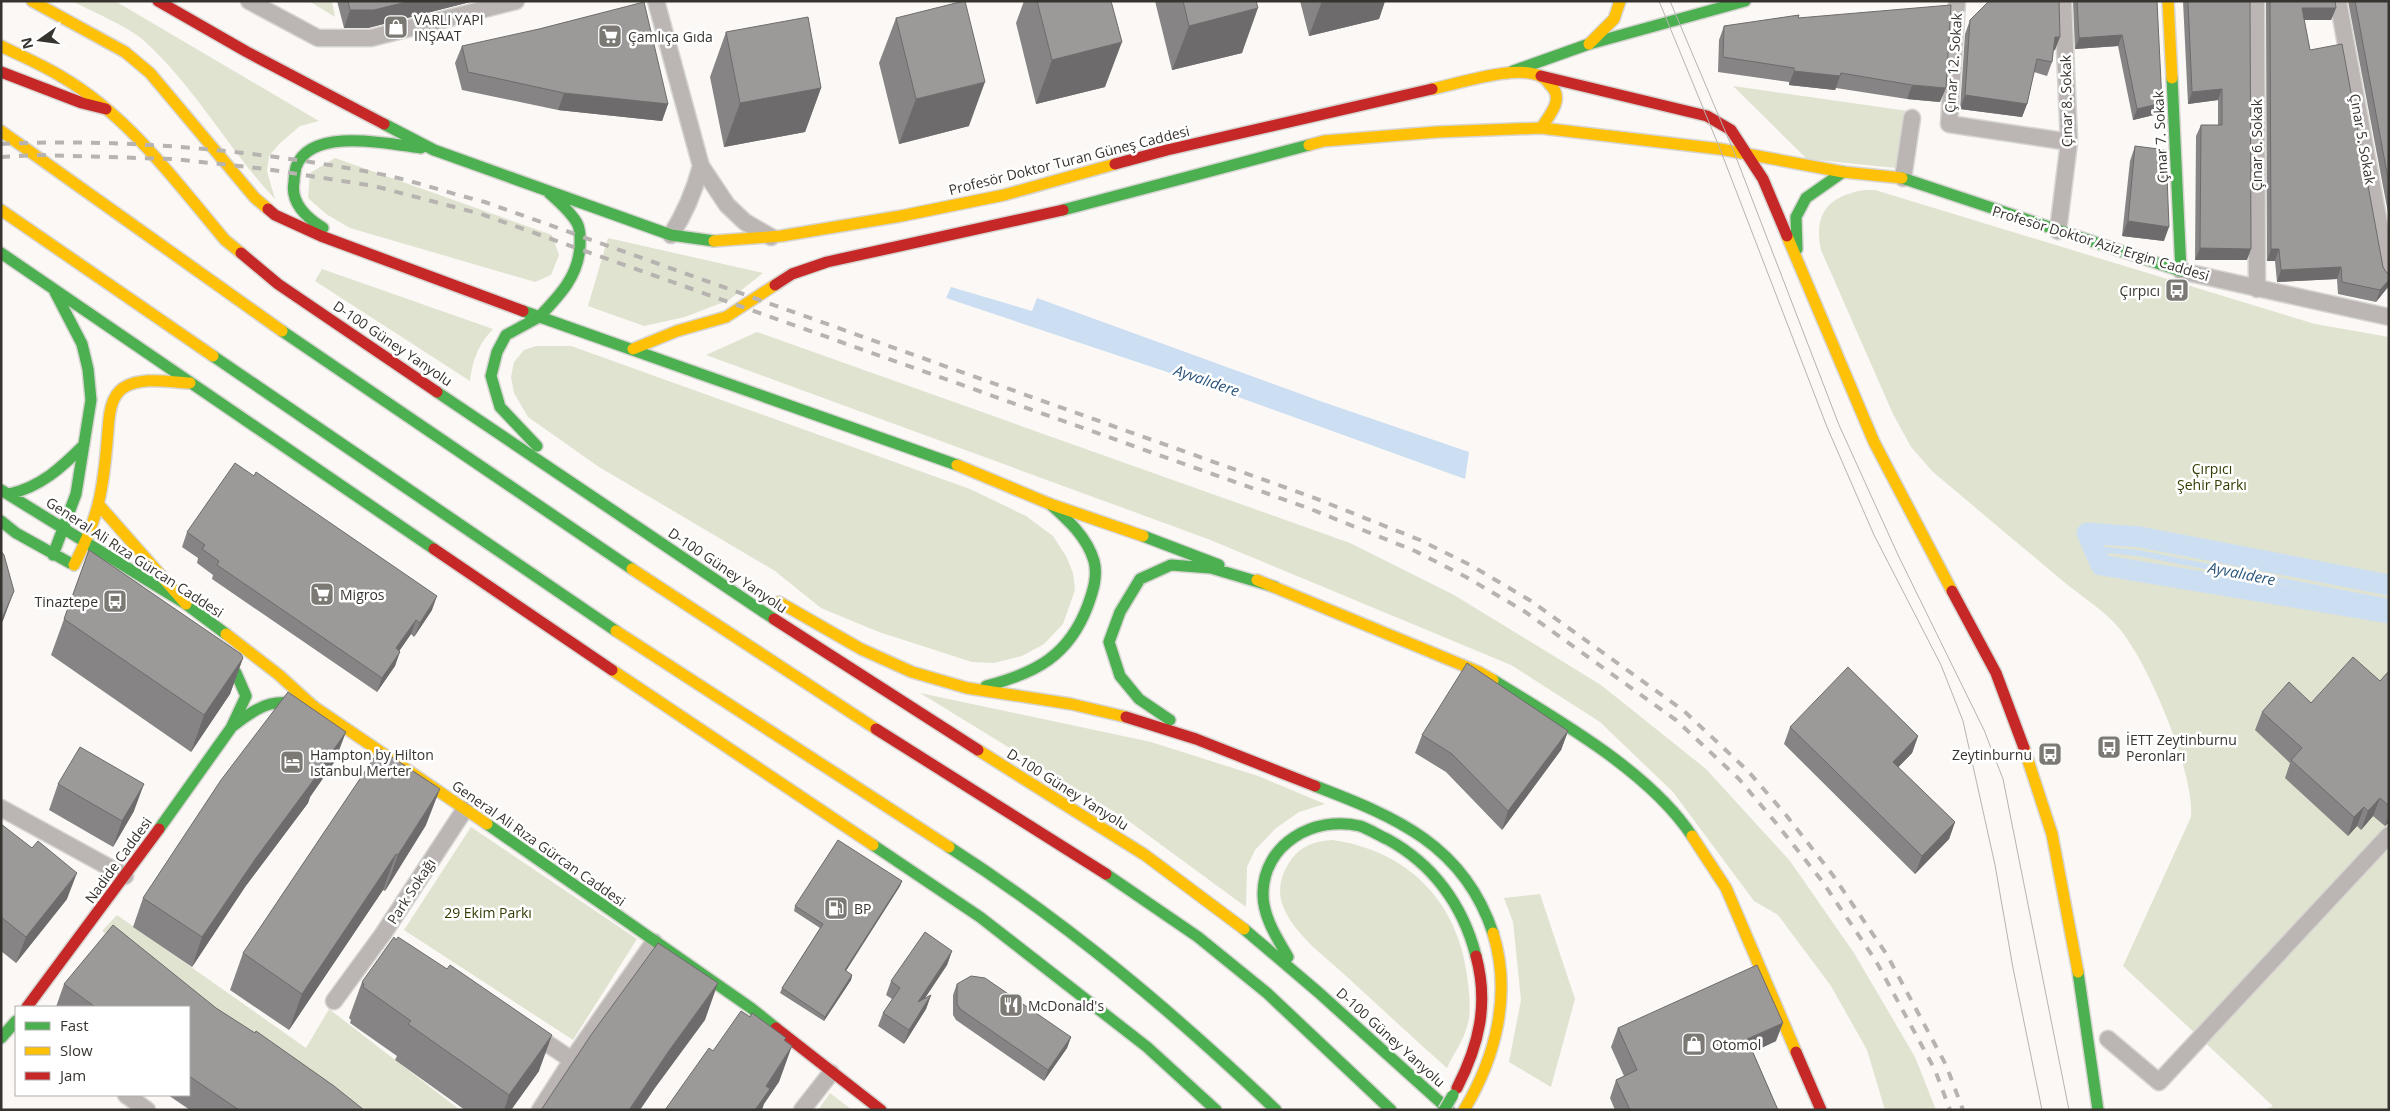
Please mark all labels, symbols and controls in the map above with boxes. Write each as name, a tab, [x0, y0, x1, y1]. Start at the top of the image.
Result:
place label: VARLI YAPI INŞAAT	[414, 10, 484, 45]
street label: Çınar 12. Sokak	[1940, 12, 1966, 114]
shop icon: VARLI YAPI INŞAAT	[383, 14, 409, 40]
north arrow	[15, 15, 65, 65]
supermarket icon: Çamlıça Gıda	[597, 23, 623, 49]
place label: Çamlıça Gıda	[628, 27, 713, 46]
text: N	[16, 35, 37, 51]
street label: Çınar 8. Sokak	[2056, 54, 2076, 147]
street label: Çınar 7. Sokak	[2148, 90, 2172, 183]
street label: Çınar 5. Sokak	[2346, 92, 2380, 187]
street label: Çınar 6. Sokak	[2247, 98, 2266, 191]
street label: Profesör Doktor Turan Güneş Caddesi	[947, 121, 1191, 199]
street label: Profesör Doktor Aziz Ergin Caddesi	[1990, 201, 2212, 285]
bus stop icon: Çırpıcı	[2164, 277, 2190, 303]
place label: Çırpıcı	[2120, 281, 2160, 300]
street label: D-100 Güney Yanyolu	[330, 296, 456, 390]
water label: Ayvalıdere	[1171, 359, 1243, 401]
park label: Çırpıcı Şehir Parkı	[2177, 459, 2247, 494]
street label: General Ali Rıza Gürcan Caddesi	[43, 492, 227, 622]
street label: D-100 Güney Yanyolu	[665, 523, 791, 617]
water label: Ayvalıdere	[2206, 557, 2278, 589]
supermarket icon: Migros	[309, 581, 335, 607]
place label: Migros	[340, 585, 385, 604]
bus stop icon: Tinaztepe	[102, 588, 128, 614]
place label: Tinaztepe	[35, 592, 98, 611]
place label: İETT Zeytinburnu Peronları	[2126, 730, 2237, 765]
bus stop icon: İETT Zeytinburnu Peronları	[2096, 734, 2122, 760]
bus stop icon: Zeytinburnu	[2037, 741, 2063, 767]
street label: D-100 Güney Yanyolu	[1004, 744, 1132, 834]
place label: Hampton by Hilton Istanbul Merter	[310, 745, 434, 780]
place label: Zeytinburnu	[1952, 745, 2032, 764]
hotel icon: Hampton by Hilton Istanbul Merter	[279, 749, 305, 775]
street label: General Ali Rıza Gürcan Caddesi	[448, 776, 630, 910]
street label: Nadide Caddesi	[80, 813, 156, 907]
street label: Park Sokağı	[383, 854, 439, 928]
fuel station icon: BP	[823, 895, 849, 921]
place label: BP	[854, 899, 871, 918]
park label: 29 Ekim Parkı	[444, 903, 532, 922]
street label: D-100 Güney Yanyolu	[1333, 983, 1449, 1091]
restaurant icon: McDonald's	[998, 992, 1024, 1018]
place label: McDonald's	[1028, 996, 1104, 1015]
legend	[15, 1006, 190, 1096]
text: Fast	[60, 1015, 89, 1035]
shop icon: Otomol	[1681, 1031, 1707, 1057]
place label: Otomol	[1712, 1035, 1761, 1054]
text: Slow	[60, 1040, 93, 1060]
text: Jam	[58, 1065, 86, 1085]

